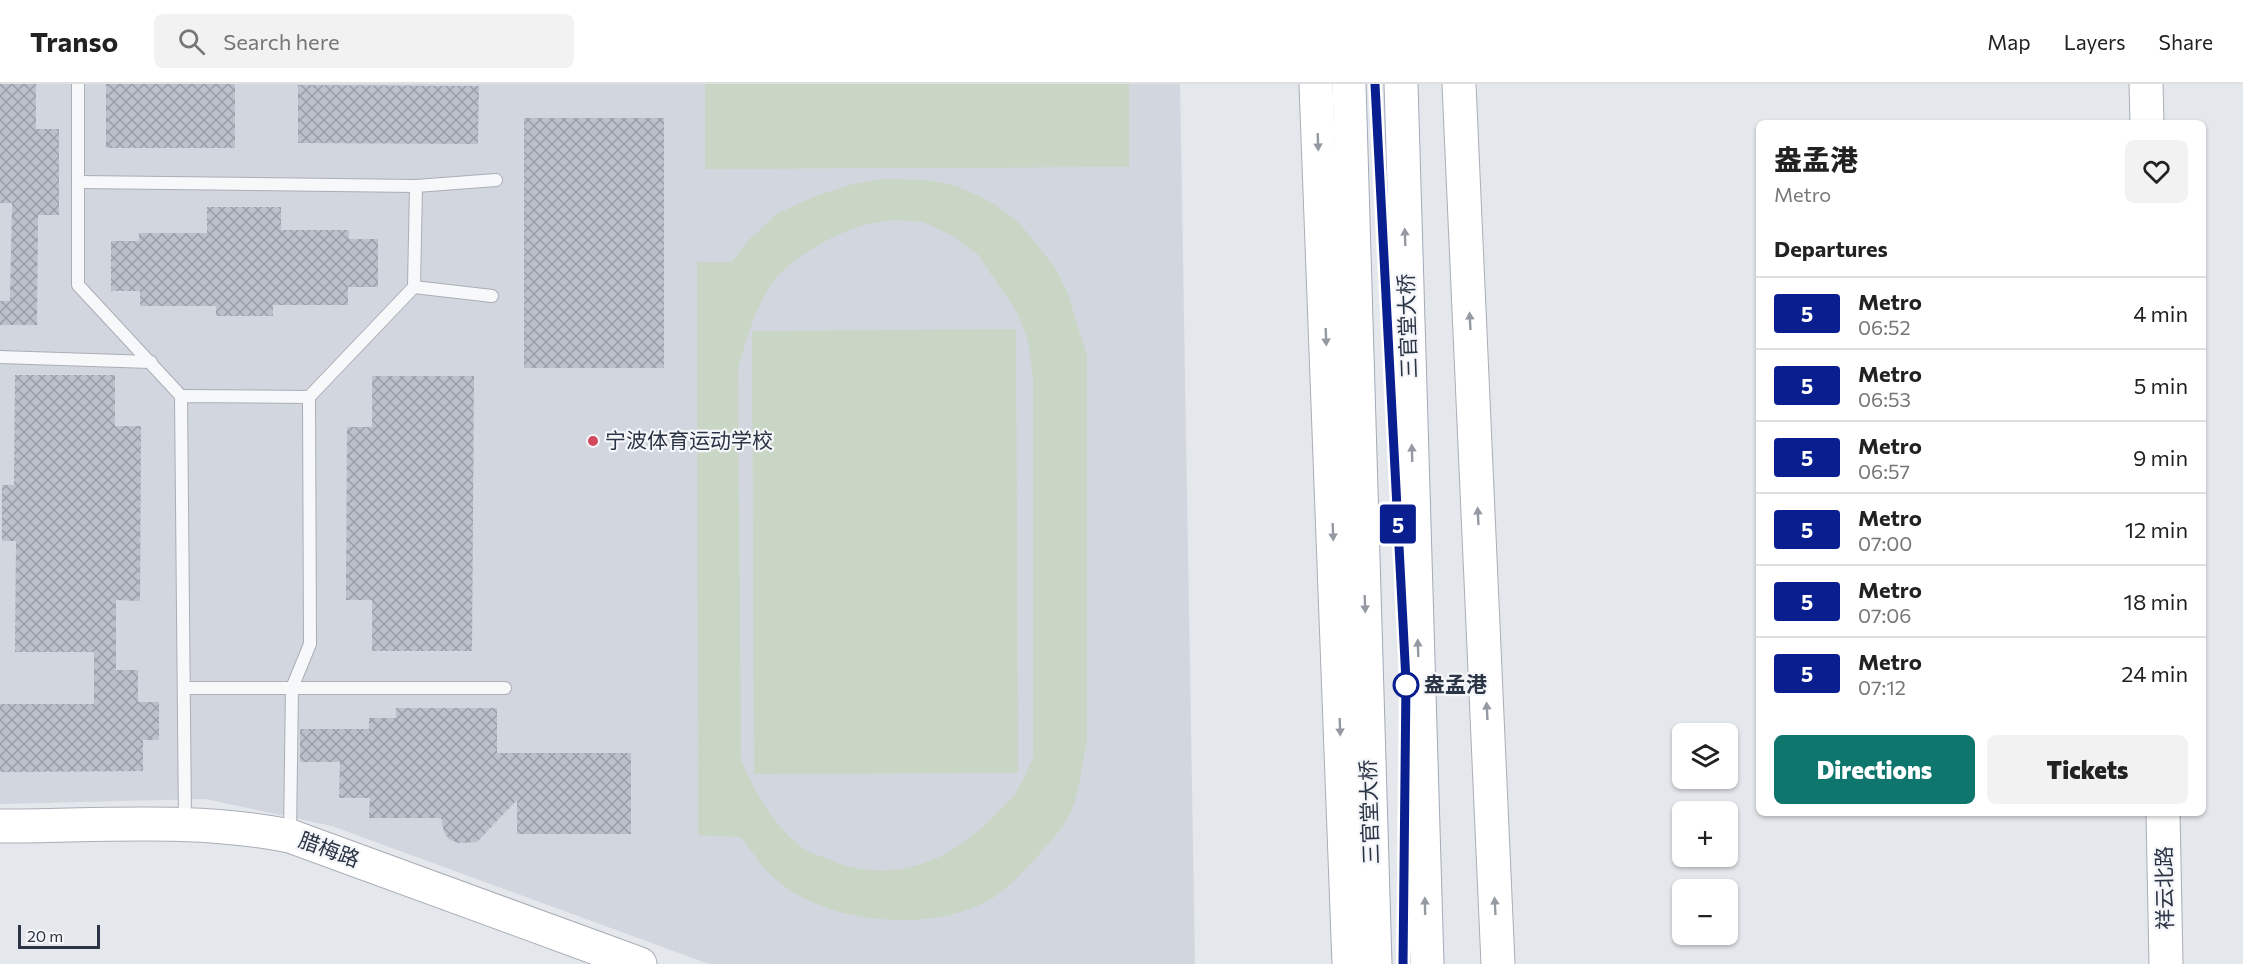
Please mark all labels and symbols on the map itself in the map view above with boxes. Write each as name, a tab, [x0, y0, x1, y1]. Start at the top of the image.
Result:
one-way arrow	[1314, 133, 1323, 152]
one-way arrow	[1401, 227, 1410, 246]
street label: 三官堂大桥	[1392, 273, 1421, 379]
one-way arrow	[1465, 312, 1474, 331]
one-way arrow	[1321, 328, 1330, 347]
place label: 宁波体育运动学校	[605, 427, 773, 452]
marker: 宁波体育运动学校	[586, 434, 600, 448]
one-way arrow	[1408, 443, 1417, 462]
line badge: 5	[1378, 504, 1418, 544]
one-way arrow	[1474, 506, 1483, 525]
one-way arrow	[1328, 523, 1337, 542]
one-way arrow	[1360, 595, 1369, 614]
one-way arrow	[1414, 638, 1423, 657]
place label: 盎孟港	[1424, 671, 1487, 696]
marker: 盎孟港	[1393, 672, 1419, 698]
one-way arrow	[1482, 701, 1491, 720]
one-way arrow	[1335, 718, 1345, 737]
street label: 三官堂大桥	[1354, 759, 1383, 865]
street label: 腊梅路	[296, 826, 363, 871]
street label: 祥云北路	[2150, 846, 2177, 930]
one-way arrow	[1421, 896, 1430, 915]
one-way arrow	[1491, 896, 1500, 915]
scale bar	[18, 922, 100, 950]

